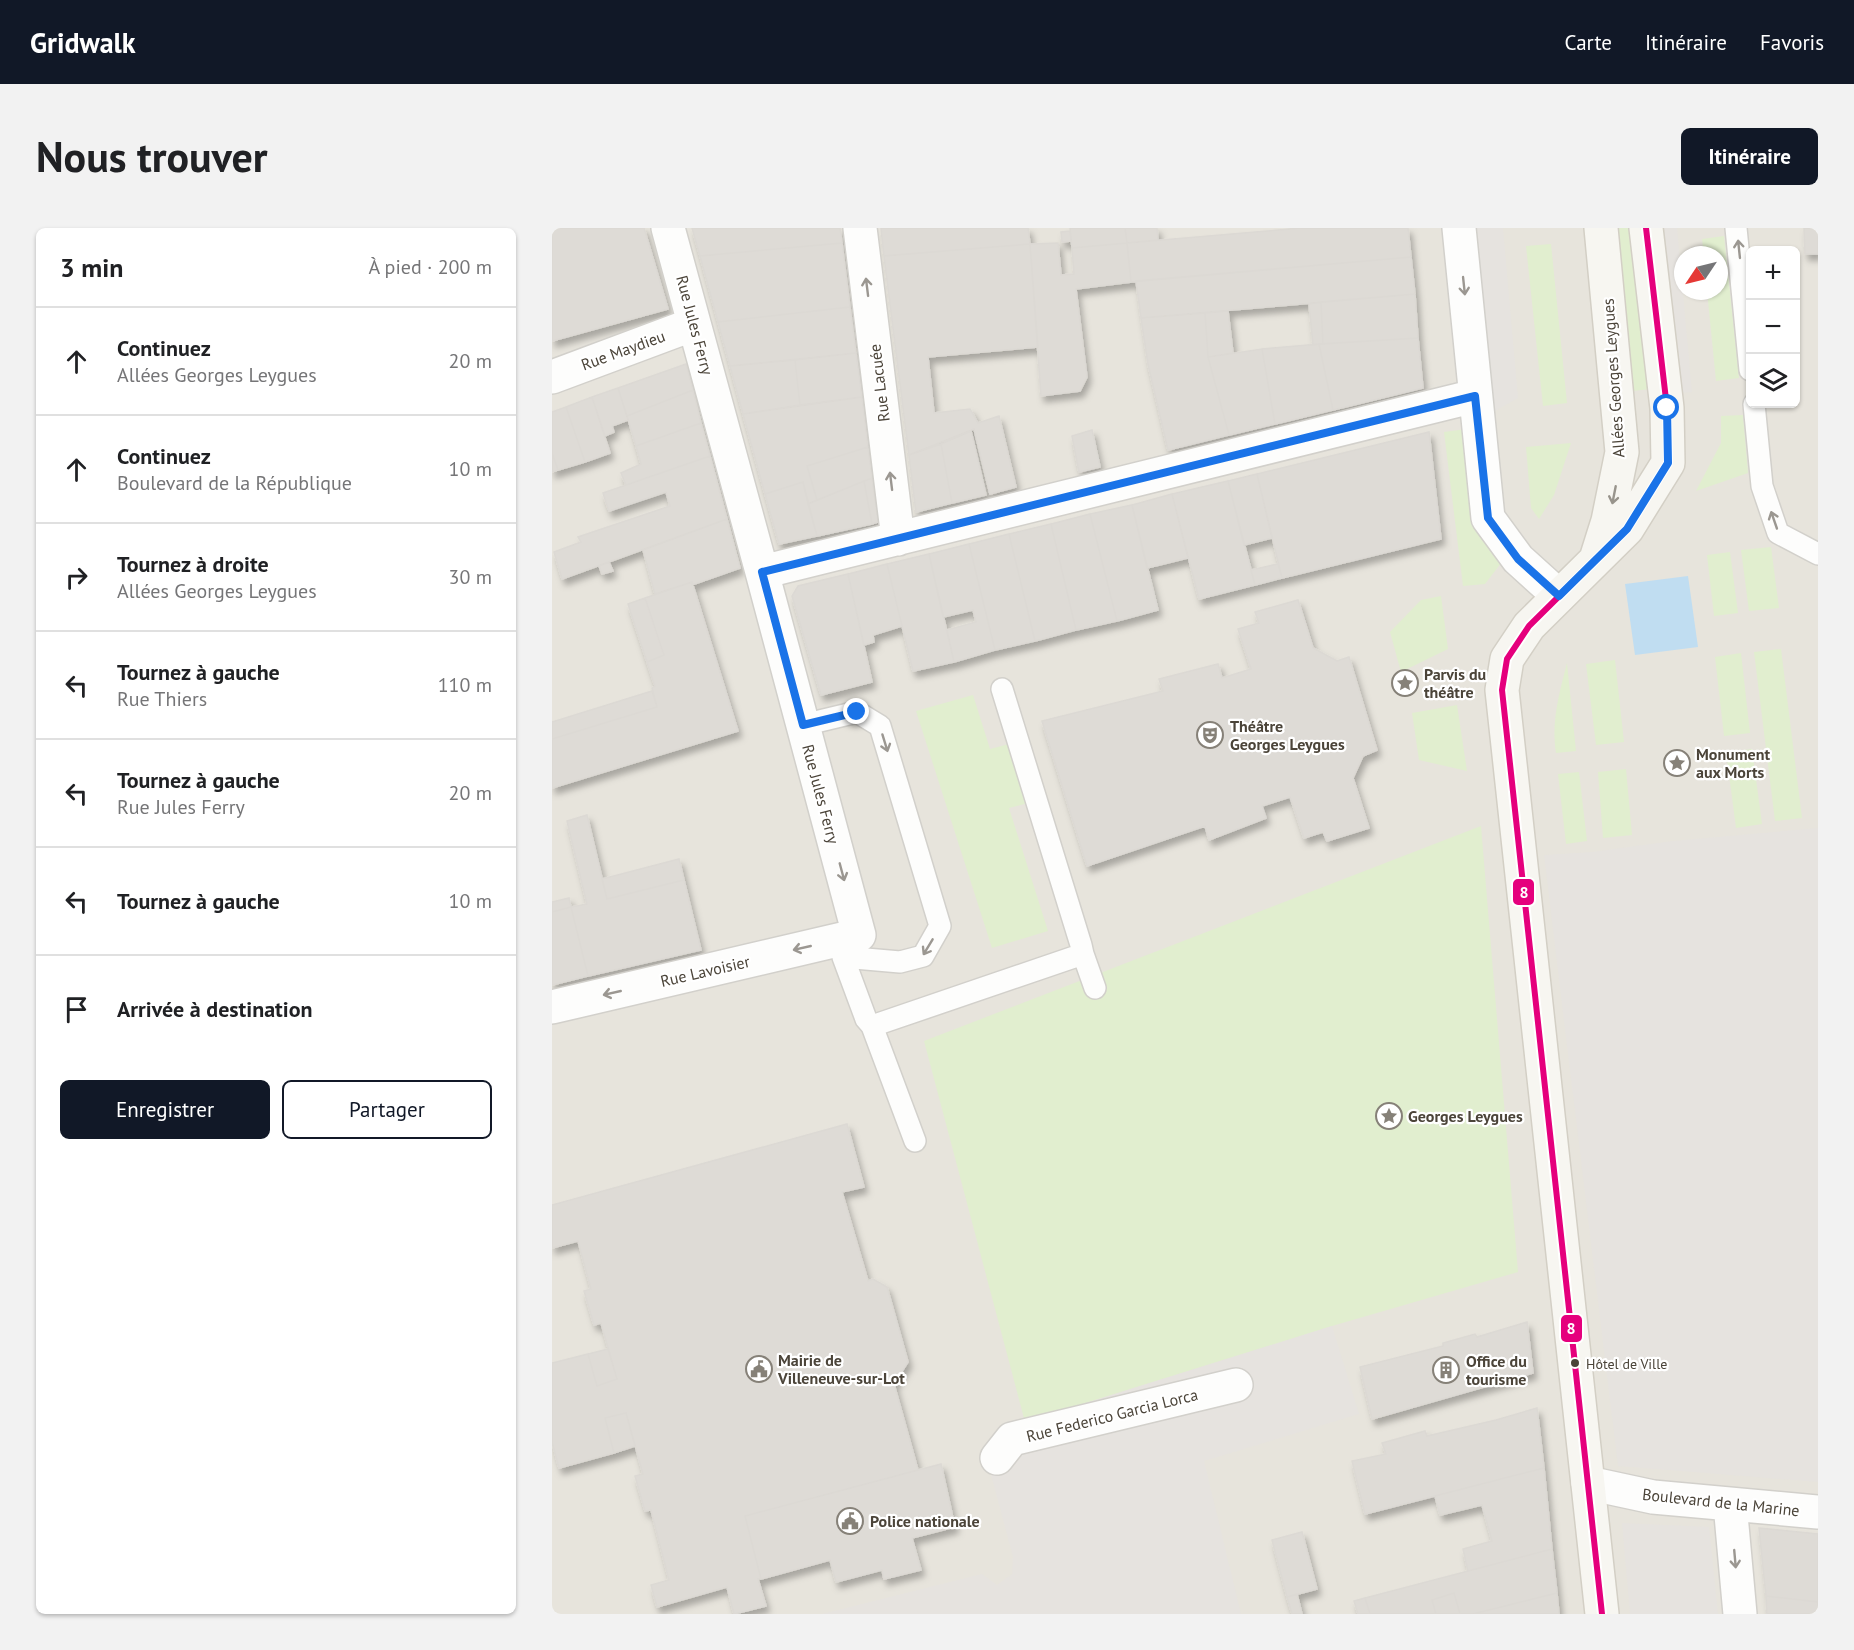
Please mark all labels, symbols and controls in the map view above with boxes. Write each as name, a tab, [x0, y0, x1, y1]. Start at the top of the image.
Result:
text: Gridwalk	[30, 24, 136, 61]
text: Carte	[1565, 29, 1612, 56]
text: Itinéraire	[1645, 29, 1727, 56]
text: Favoris	[1760, 29, 1824, 56]
button: Itinéraire	[1681, 128, 1818, 185]
text: Nous trouver	[36, 129, 267, 184]
one-way arrow	[1733, 240, 1744, 260]
north arrow	[1674, 246, 1728, 300]
map controls	[1746, 246, 1800, 408]
button: +	[1746, 246, 1800, 300]
text: 3 min	[60, 251, 123, 284]
text: À pied · 200 m	[368, 254, 492, 280]
street label: Rue Jules Ferry	[672, 273, 718, 377]
one-way arrow	[1459, 276, 1470, 296]
one-way arrow	[861, 278, 872, 298]
street label: Allées Georges Leygues	[1597, 297, 1629, 458]
button: −	[1746, 300, 1800, 354]
street label: Rue Maydieu	[578, 326, 668, 374]
text: Continuez	[117, 334, 211, 362]
street label: Rue Lacuée	[864, 343, 894, 423]
icon: ahead	[60, 345, 93, 378]
text: 20 m	[449, 348, 492, 374]
button: layers	[1746, 354, 1800, 408]
text: Allées Georges Leygues	[117, 362, 317, 388]
route start	[1653, 394, 1679, 420]
text: Continuez	[117, 442, 211, 470]
icon: ahead	[60, 453, 93, 486]
text: 10 m	[449, 456, 492, 482]
text: Boulevard de la République	[117, 470, 352, 496]
one-way arrow	[885, 471, 896, 491]
one-way arrow	[1608, 484, 1619, 504]
one-way arrow	[1767, 512, 1778, 530]
text: Tournez à droite	[117, 550, 269, 578]
icon: right	[60, 561, 93, 594]
text: 30 m	[449, 564, 492, 590]
text: Allées Georges Leygues	[117, 578, 317, 604]
text: Tournez à gauche	[117, 658, 280, 686]
place label: Parvis du théâtre	[1424, 664, 1486, 702]
place icon: Parvis du théâtre	[1390, 668, 1420, 698]
icon: left	[60, 669, 93, 702]
text: 110 m	[438, 672, 492, 698]
text: Rue Thiers	[117, 686, 207, 712]
route end	[843, 698, 869, 724]
place label: Théâtre Georges Leygues	[1230, 716, 1345, 754]
theatre icon: Théâtre Georges Leygues	[1195, 720, 1225, 750]
one-way arrow	[880, 733, 891, 752]
street label: Rue Jules Ferry	[798, 742, 844, 846]
place label: Monument aux Morts	[1696, 744, 1770, 782]
place icon: Monument aux Morts	[1662, 748, 1692, 778]
text: Tournez à gauche	[117, 766, 280, 794]
icon: left	[60, 777, 93, 810]
text: 20 m	[449, 780, 492, 806]
text: Rue Jules Ferry	[117, 794, 245, 820]
one-way arrow	[837, 862, 848, 881]
line badge: 8	[1512, 878, 1535, 906]
text: 8	[1519, 882, 1529, 902]
icon: left	[60, 885, 93, 918]
text: Tournez à gauche	[117, 887, 280, 915]
text: 10 m	[449, 888, 492, 914]
one-way arrow	[922, 939, 934, 956]
one-way arrow	[793, 943, 812, 955]
street label: Rue Lavoisier	[658, 951, 752, 991]
one-way arrow	[603, 988, 622, 1000]
icon: arrive	[60, 993, 93, 1026]
text: Arrivée à destination	[117, 995, 313, 1023]
button: Enregistrer	[60, 1080, 270, 1139]
button: Partager	[282, 1080, 492, 1139]
place icon: Georges Leygues	[1374, 1101, 1404, 1131]
place label: Georges Leygues	[1408, 1106, 1523, 1126]
line badge: 8	[1560, 1314, 1583, 1343]
text: 8	[1566, 1318, 1576, 1338]
place label: Mairie de Villeneuve-sur-Lot	[777, 1350, 905, 1388]
place label: Office du tourisme	[1466, 1351, 1527, 1389]
public building icon: Mairie de Villeneuve-sur-Lot	[744, 1354, 774, 1384]
building icon: Office du tourisme	[1431, 1355, 1461, 1385]
place label: Hôtel de Ville	[1586, 1355, 1667, 1373]
marker: Hôtel de Ville	[1569, 1357, 1581, 1369]
street label: Rue Federico Garcia Lorca	[1024, 1384, 1200, 1446]
street label: Boulevard de la Marine	[1641, 1484, 1801, 1520]
public building icon: Police nationale	[835, 1506, 865, 1536]
place label: Police nationale	[870, 1511, 980, 1531]
one-way arrow	[1730, 1549, 1741, 1568]

